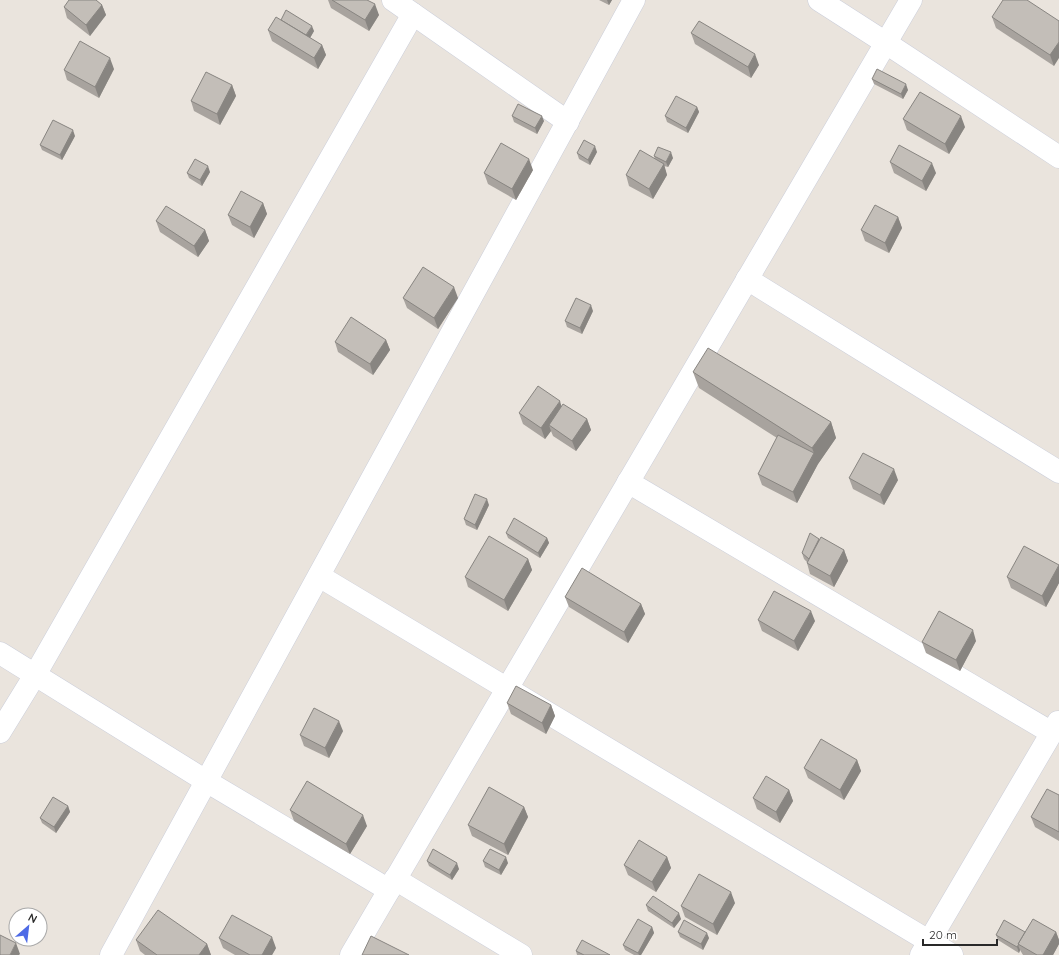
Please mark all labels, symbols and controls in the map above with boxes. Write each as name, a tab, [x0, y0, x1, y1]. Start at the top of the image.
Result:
north arrow	[8, 907, 48, 947]
text: N	[26, 910, 40, 926]
scale bar	[923, 921, 997, 947]
text: 20 m	[929, 927, 957, 942]

